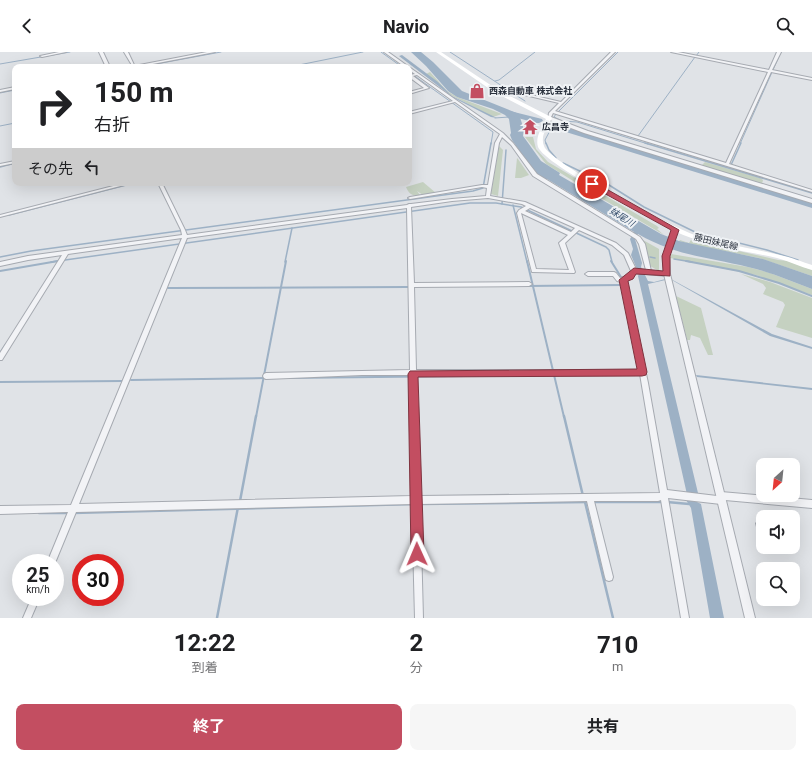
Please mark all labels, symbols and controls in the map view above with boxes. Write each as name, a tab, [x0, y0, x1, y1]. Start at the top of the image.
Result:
icon: back	[16, 15, 38, 37]
icon: search	[774, 15, 796, 37]
text: Navio	[383, 16, 429, 37]
text: 150 m	[94, 76, 173, 109]
icon: right	[28, 80, 80, 132]
shop icon: 西森自動車 株式会社	[468, 82, 486, 100]
place label: 西森自動車 株式会社	[489, 85, 572, 96]
text: 右折	[94, 114, 130, 135]
temple icon: 広昌寺	[521, 118, 539, 136]
place label: 広昌寺	[542, 122, 569, 132]
icon: left	[81, 156, 103, 178]
text: その先	[28, 160, 73, 178]
pin	[575, 167, 609, 201]
icon: arrive	[581, 173, 603, 195]
water label: 妹尾川	[608, 206, 637, 229]
street label: 藤田妹尾線	[693, 232, 740, 252]
north arrow	[756, 458, 800, 502]
map controls	[756, 458, 800, 606]
button: sound	[756, 510, 800, 554]
position arrow	[396, 533, 438, 575]
speed limit sign: 30	[72, 554, 124, 606]
button: search	[756, 562, 800, 606]
text: 25	[27, 563, 49, 587]
text: km/h	[26, 584, 50, 595]
text: 12:22	[174, 629, 236, 657]
text: 2	[409, 629, 423, 657]
text: 710	[597, 631, 638, 659]
text: m	[612, 659, 623, 674]
text: 到着	[192, 660, 218, 675]
text: 分	[410, 660, 423, 675]
button: 終了	[16, 704, 402, 750]
button: 共有	[410, 704, 796, 750]

